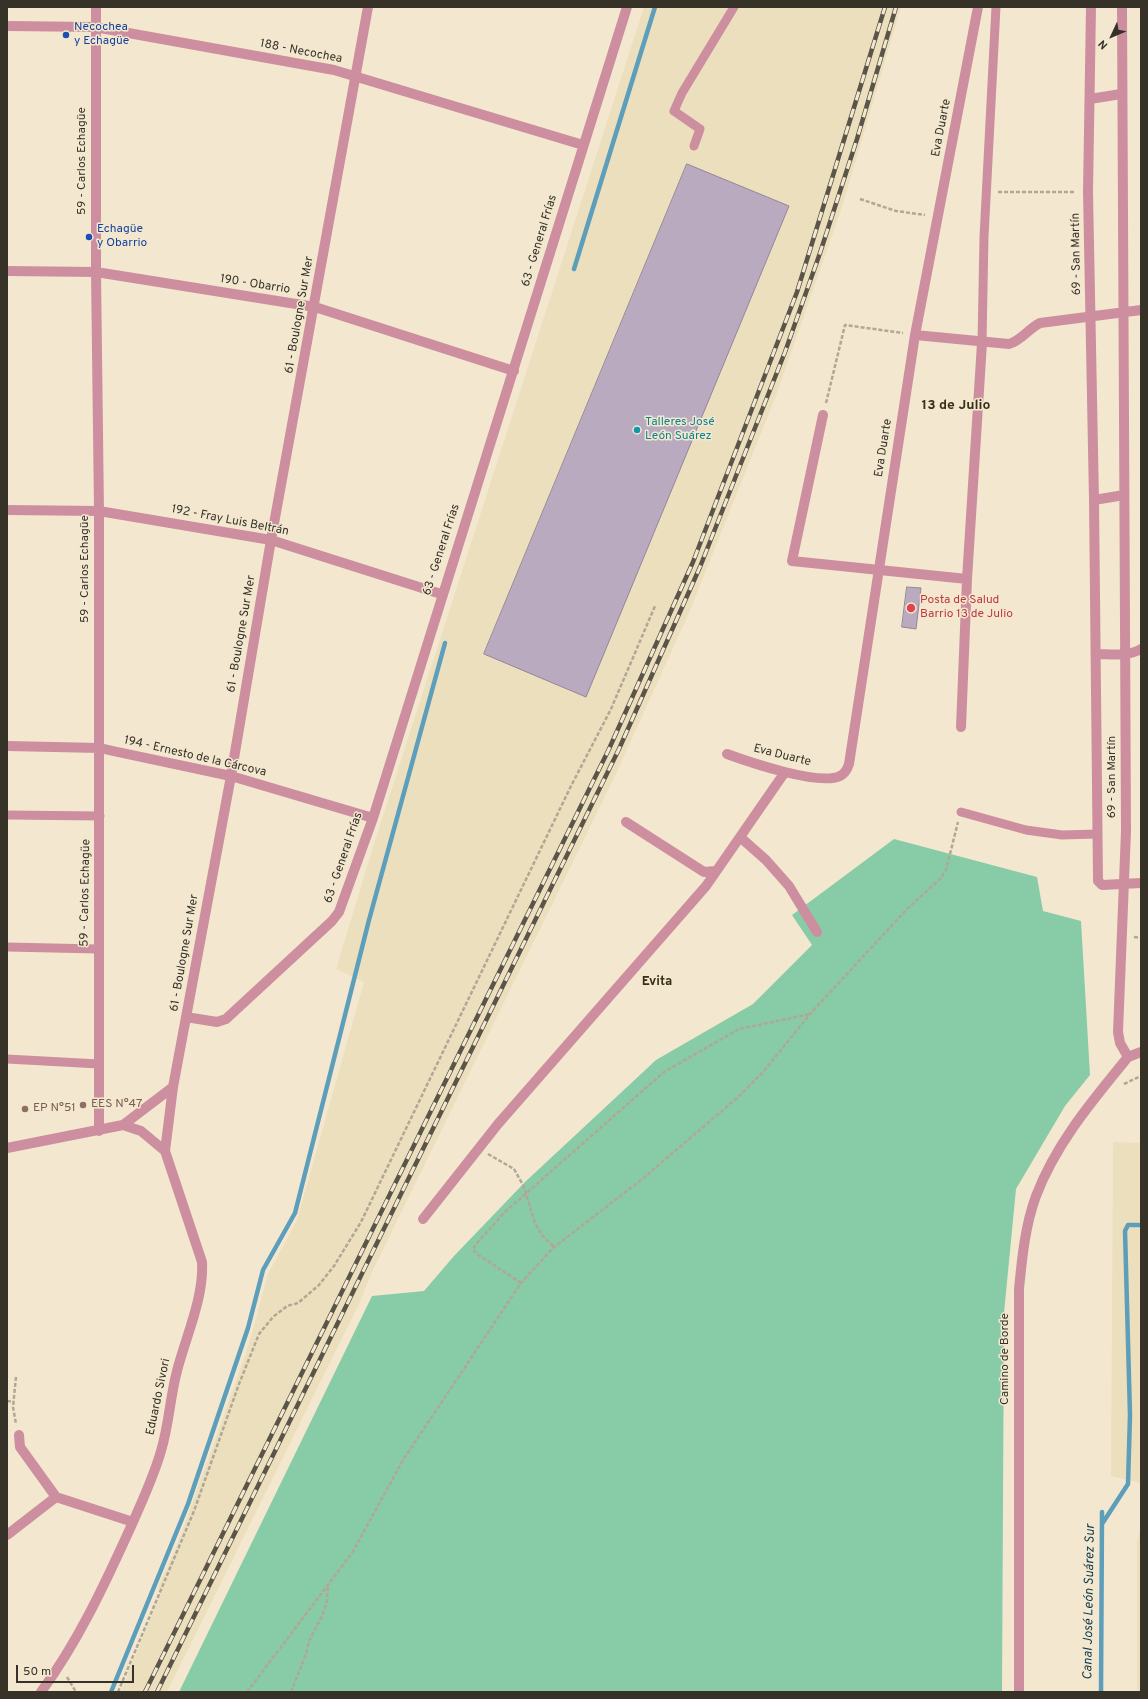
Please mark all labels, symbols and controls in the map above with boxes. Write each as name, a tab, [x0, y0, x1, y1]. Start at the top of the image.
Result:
north arrow	[1092, 16, 1132, 56]
place label: Necochea y Echagüe	[74, 21, 129, 49]
marker: Necochea y Echagüe	[61, 30, 71, 40]
street label: 188 - Necochea	[259, 37, 343, 67]
text: N	[1096, 37, 1111, 52]
street label: Eva Duarte	[929, 98, 955, 158]
street label: 59 - Carlos Echagüe	[76, 107, 90, 215]
street label: 63 - General Frías	[519, 193, 561, 289]
street label: 69 - San Martín	[1069, 213, 1085, 295]
place label: Echagüe y Obarrio	[97, 223, 147, 251]
marker: Echagüe y Obarrio	[84, 232, 94, 242]
street label: 61 - Boulogne Sur Mer	[283, 255, 317, 375]
street label: 190 - Obarrio	[219, 272, 291, 298]
district label: 13 de Julio	[922, 398, 990, 414]
place label: Talleres José León Suárez	[645, 416, 715, 444]
street label: Eva Duarte	[872, 418, 896, 478]
marker: Talleres José León Suárez	[632, 425, 642, 435]
street label: 63 - General Frías	[420, 502, 464, 598]
street label: 192 - Fray Luis Beltrán	[170, 503, 290, 539]
street label: 59 - Carlos Echagüe	[79, 515, 93, 623]
street label: 61 - Boulogne Sur Mer	[225, 574, 259, 694]
place label: Posta de Salud Barrio 13 de Julio	[920, 594, 1013, 622]
marker: Posta de Salud Barrio 13 de Julio	[905, 602, 917, 614]
street label: 194 - Ernesto de la Cárcova	[122, 734, 268, 780]
street label: 69 - San Martín	[1106, 736, 1120, 818]
street label: Eva Duarte	[752, 742, 812, 770]
street label: 63 - General Frías	[322, 811, 366, 905]
street label: 59 - Carlos Echagüe	[78, 839, 94, 947]
street label: 61 - Boulogne Sur Mer	[168, 893, 202, 1013]
district label: Evita	[642, 974, 672, 990]
place label: EES N°47	[91, 1098, 142, 1112]
marker: EES N°47	[78, 1100, 88, 1110]
place label: EP N°51	[33, 1102, 76, 1116]
marker: EP N°51	[20, 1104, 30, 1114]
street label: Camino de Borde	[999, 1313, 1013, 1405]
street label: Eduardo Sivori	[144, 1357, 174, 1437]
water label: Canal José León Suárez Sur	[1081, 1524, 1099, 1680]
scale bar	[18, 1657, 136, 1683]
text: 50 m	[23, 1664, 51, 1680]

